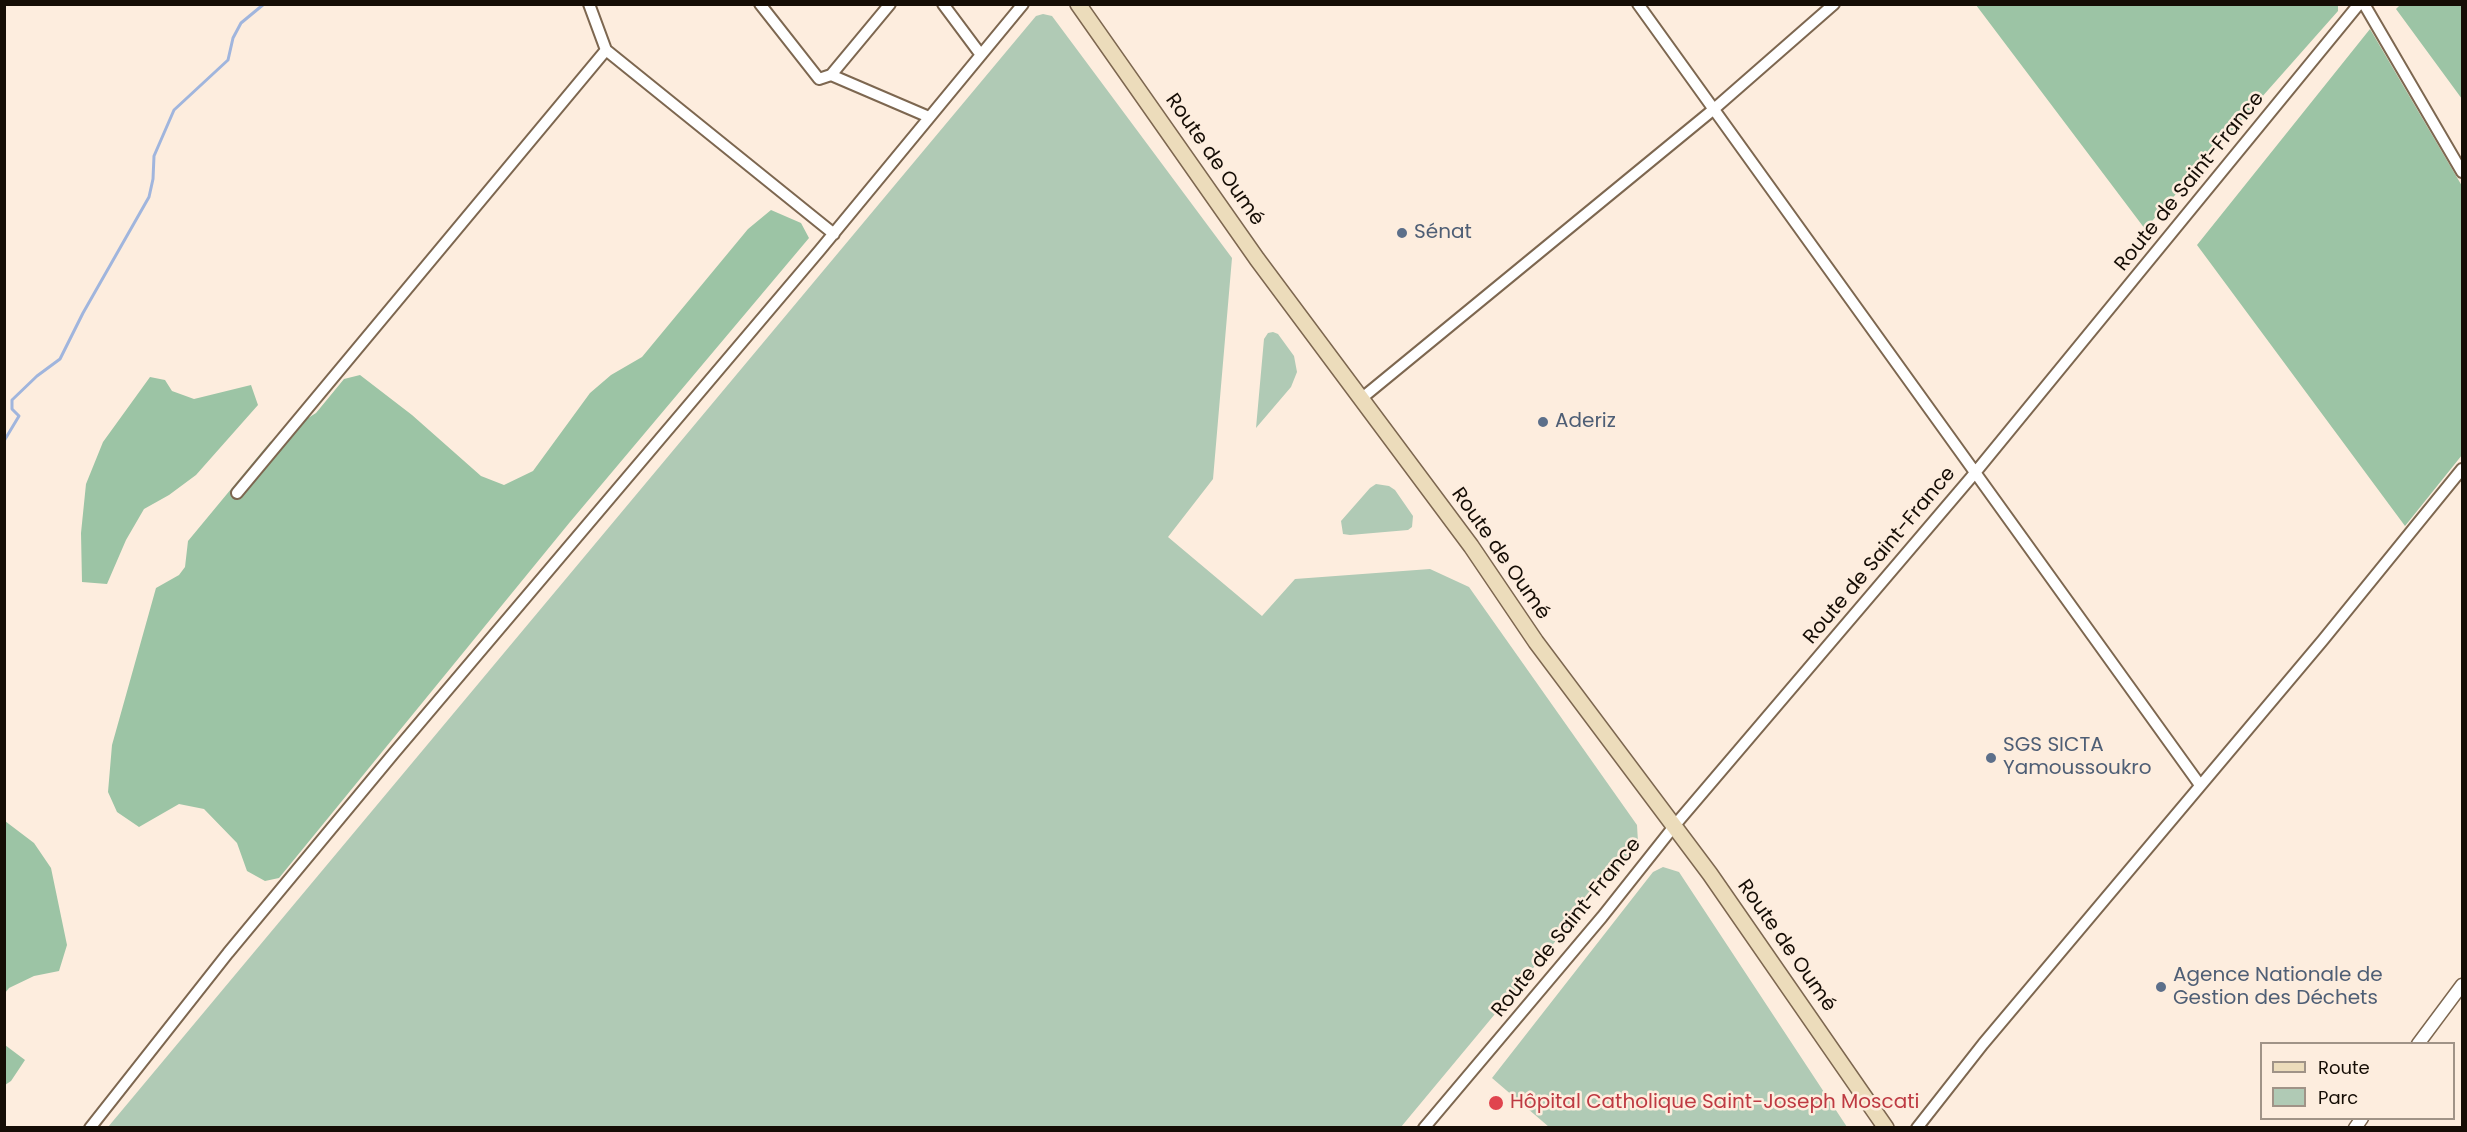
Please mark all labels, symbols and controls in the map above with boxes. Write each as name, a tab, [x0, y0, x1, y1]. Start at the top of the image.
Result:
street label: Route de Saint-France	[2110, 88, 2270, 276]
street label: Route de Oumé	[1160, 89, 1268, 231]
place label: Sénat	[1414, 221, 1472, 245]
marker: Sénat	[1395, 226, 1409, 240]
place label: Aderiz	[1555, 410, 1616, 434]
marker: Aderiz	[1536, 415, 1550, 429]
street label: Route de Saint-France	[1799, 463, 1961, 649]
street label: Route de Oumé	[1446, 483, 1554, 625]
place label: SGS SICTA Yamoussoukro	[2003, 734, 2151, 781]
marker: SGS SICTA Yamoussoukro	[1984, 751, 1998, 765]
street label: Route de Saint-France	[1487, 834, 1647, 1022]
street label: Route de Oumé	[1732, 875, 1840, 1017]
place label: Agence Nationale de Gestion des Déchets	[2173, 964, 2383, 1011]
marker: Agence Nationale de Gestion des Déchets	[2154, 980, 2168, 994]
legend	[2260, 1042, 2455, 1120]
text: Route	[2318, 1055, 2370, 1080]
text: Parc	[2318, 1085, 2358, 1110]
place label: Hôpital Catholique Saint-Joseph Moscati	[1510, 1091, 1919, 1115]
marker: Hôpital Catholique Saint-Joseph Moscati	[1487, 1094, 1505, 1112]

